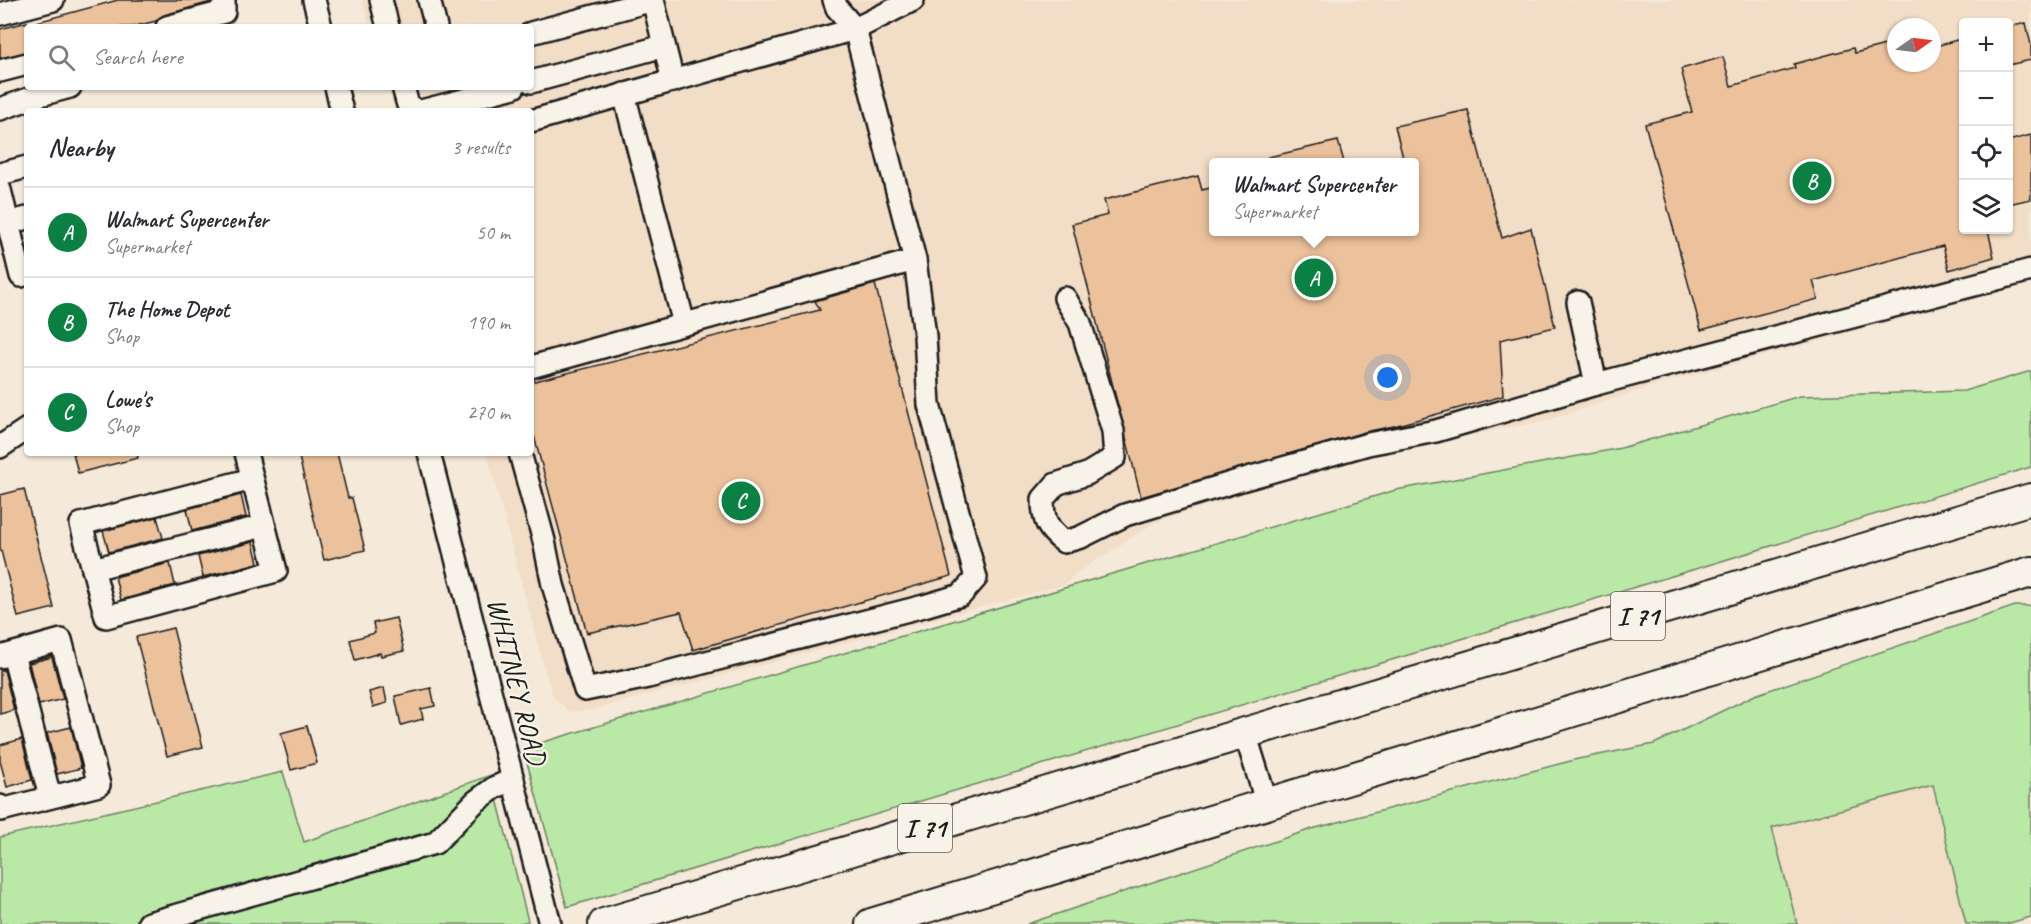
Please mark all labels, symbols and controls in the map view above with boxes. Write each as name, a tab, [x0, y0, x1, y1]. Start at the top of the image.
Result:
north arrow	[1887, 18, 1941, 72]
map controls	[1959, 18, 2013, 234]
button: +	[1959, 18, 2013, 72]
search box	[24, 24, 534, 90]
icon: search	[45, 41, 78, 74]
text: Search here	[93, 43, 183, 71]
button: −	[1959, 72, 2013, 126]
button: locate	[1959, 126, 2013, 180]
text: Nearby	[48, 131, 113, 164]
text: 3 results	[451, 135, 510, 160]
popup	[1209, 158, 1419, 236]
pin: B	[1792, 158, 1832, 204]
text: Walmart Supercenter	[1232, 171, 1396, 199]
button: layers	[1959, 180, 2013, 234]
text: Supermarket	[1232, 199, 1317, 224]
text: Walmart Supercenter	[105, 206, 268, 234]
text: A	[62, 220, 73, 245]
text: 50 m	[476, 220, 510, 245]
text: Supermarket	[105, 234, 190, 259]
pin: A	[1294, 256, 1334, 300]
text: The Home Depot	[105, 296, 229, 324]
text: B	[62, 310, 73, 335]
text: 190 m	[467, 310, 510, 335]
text: Shop	[105, 324, 139, 349]
your location	[1373, 363, 1402, 392]
text: Lowe's	[105, 386, 151, 414]
text: C	[63, 400, 72, 425]
text: 270 m	[467, 400, 510, 425]
text: Shop	[105, 414, 139, 439]
pin: C	[722, 478, 760, 524]
road number: I 71	[1611, 592, 1665, 640]
street label: WHITNEY ROAD	[479, 594, 555, 771]
road number: I 71	[898, 804, 952, 852]

